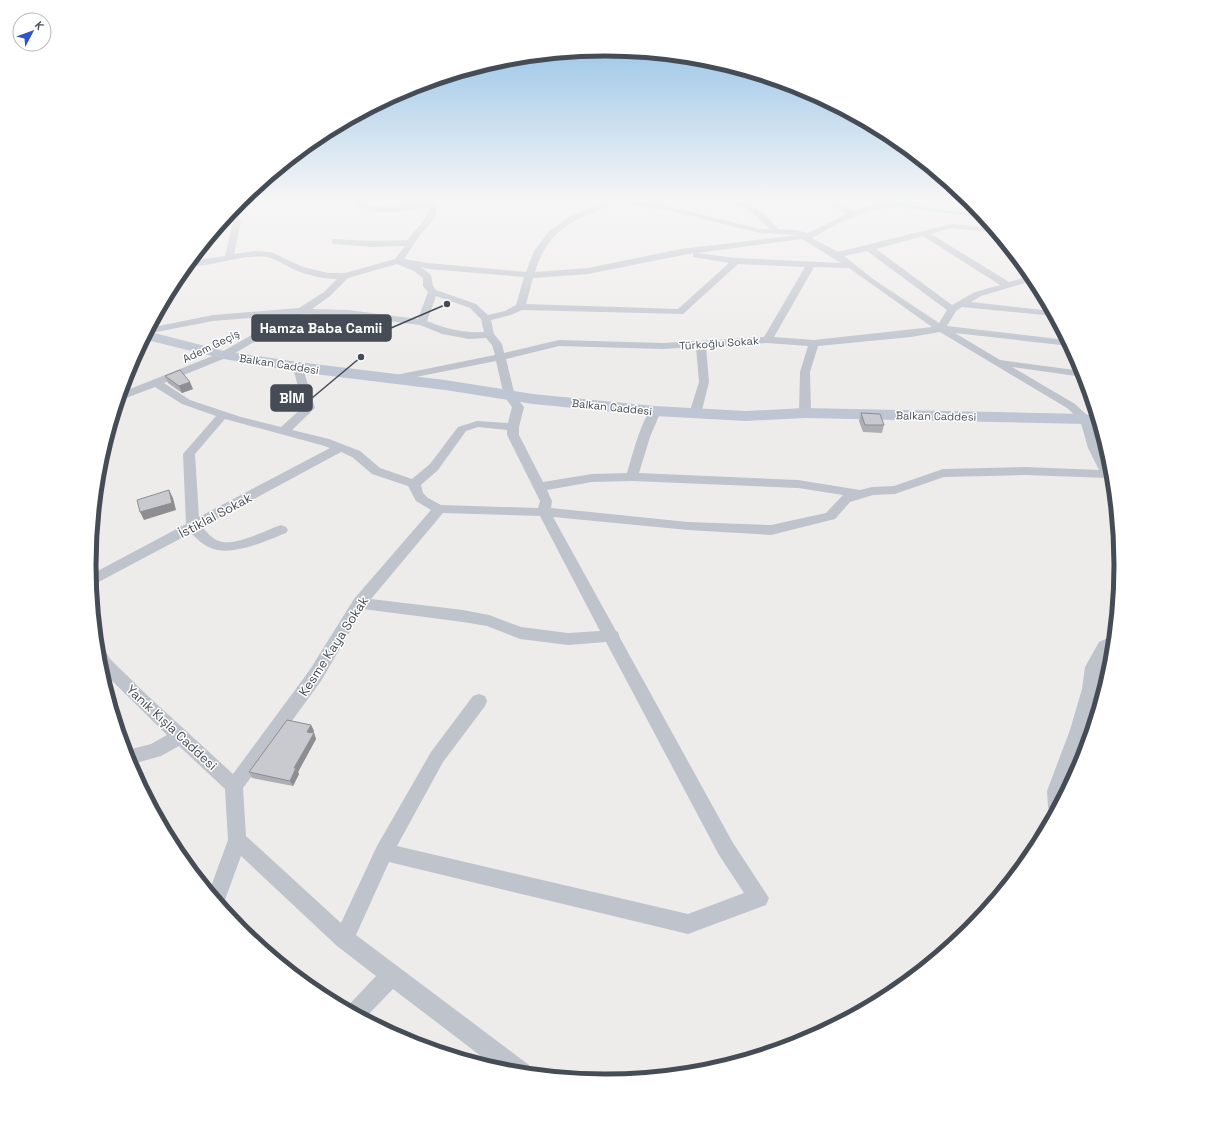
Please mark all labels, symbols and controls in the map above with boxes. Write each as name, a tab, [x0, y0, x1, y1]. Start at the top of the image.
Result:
north arrow	[12, 12, 52, 52]
text: K	[32, 18, 47, 33]
callout: Hamza Baba Camii	[252, 315, 391, 341]
text: Hamza Baba Camii	[260, 319, 382, 337]
street label: Adem Geçiş	[180, 326, 242, 366]
street label: Türkoğlu Sokak	[679, 333, 759, 353]
street label: Balkan Caddesi	[238, 351, 320, 377]
callout: BİM	[271, 385, 312, 411]
text: BİM	[279, 389, 305, 407]
street label: Balkan Caddesi	[571, 396, 653, 418]
street label: Balkan Caddesi	[896, 408, 977, 424]
street label: İstiklal Sokak	[176, 489, 255, 542]
street label: Kesme Kaya Sokak	[295, 593, 372, 699]
street label: Yanık Kışla Caddesi	[123, 681, 221, 774]

